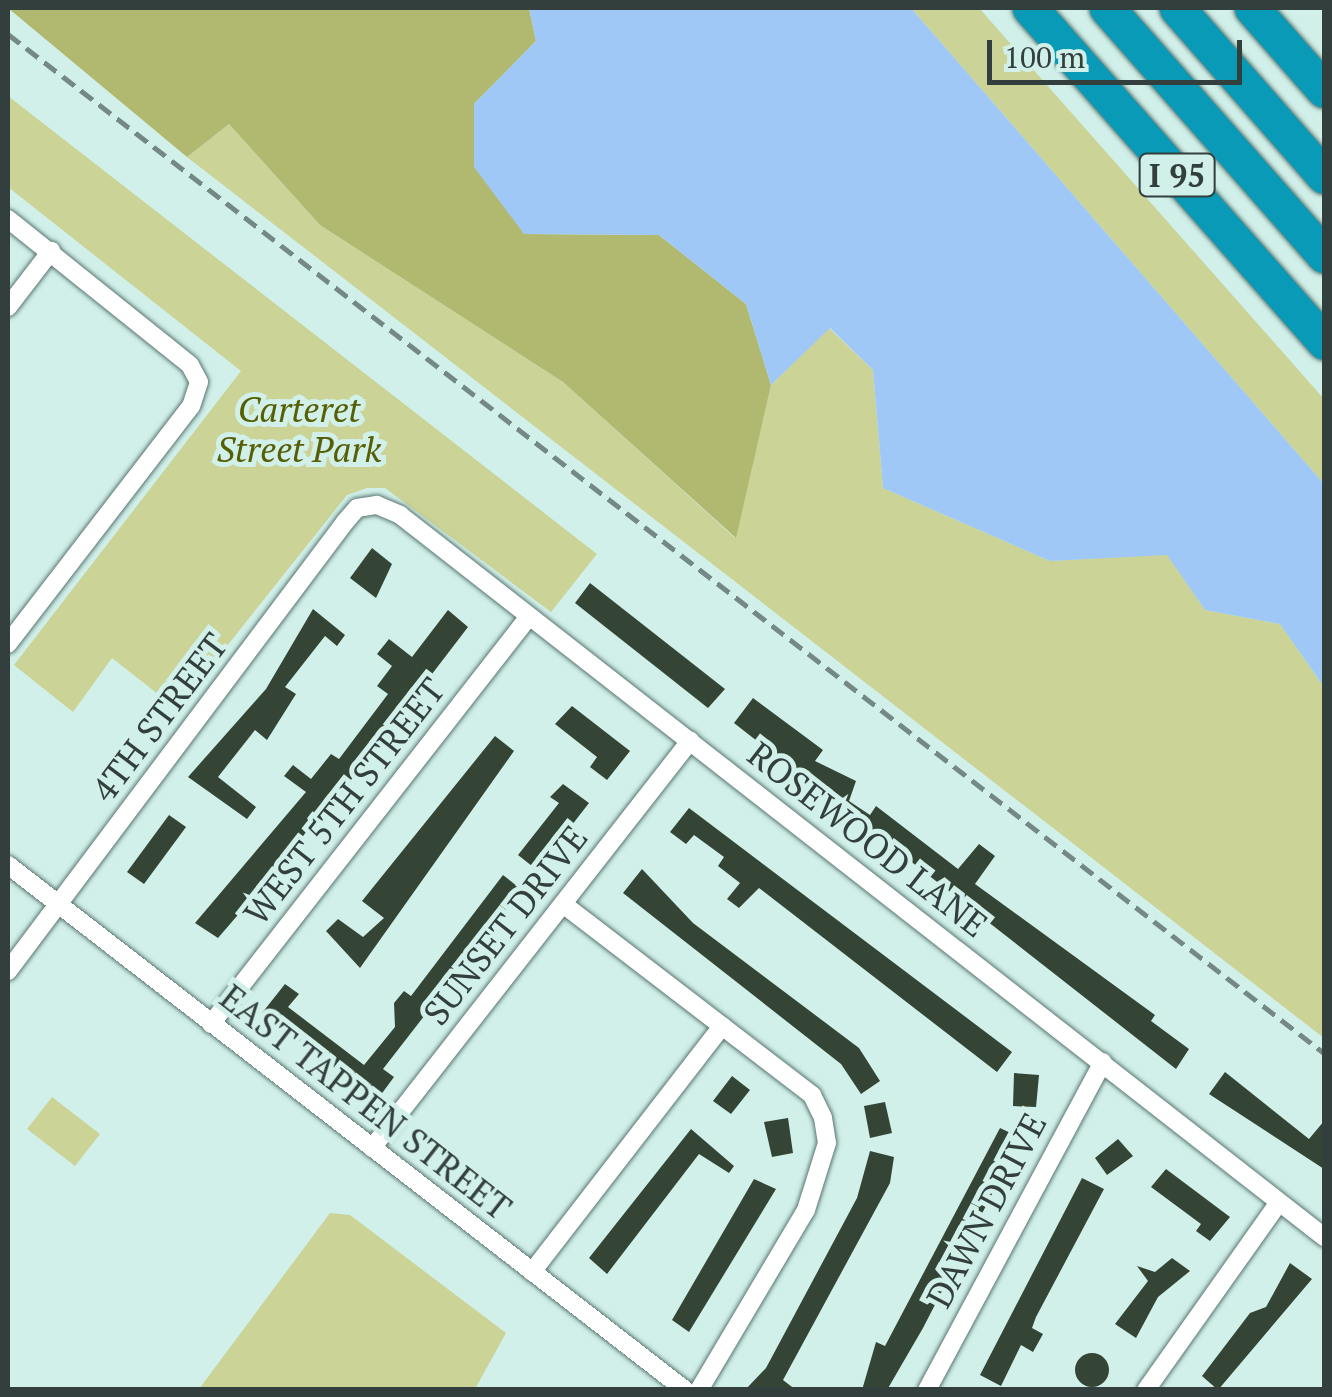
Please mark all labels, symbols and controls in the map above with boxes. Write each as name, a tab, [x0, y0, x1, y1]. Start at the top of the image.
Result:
scale bar	[992, 20, 1247, 82]
text: 100 m	[1004, 37, 1085, 77]
road number: I 95	[1137, 148, 1217, 202]
park label: Carteret Street Park	[217, 388, 381, 470]
street label: 4TH STREET	[82, 625, 236, 809]
street label: WEST 5TH STREET	[235, 669, 453, 933]
street label: ROSEWOOD LANE	[740, 733, 996, 945]
street label: SUNSET DRIVE	[414, 817, 596, 1033]
street label: EAST TAPPEN STREET	[212, 975, 520, 1229]
street label: DAWN DRIVE	[917, 1106, 1055, 1314]

